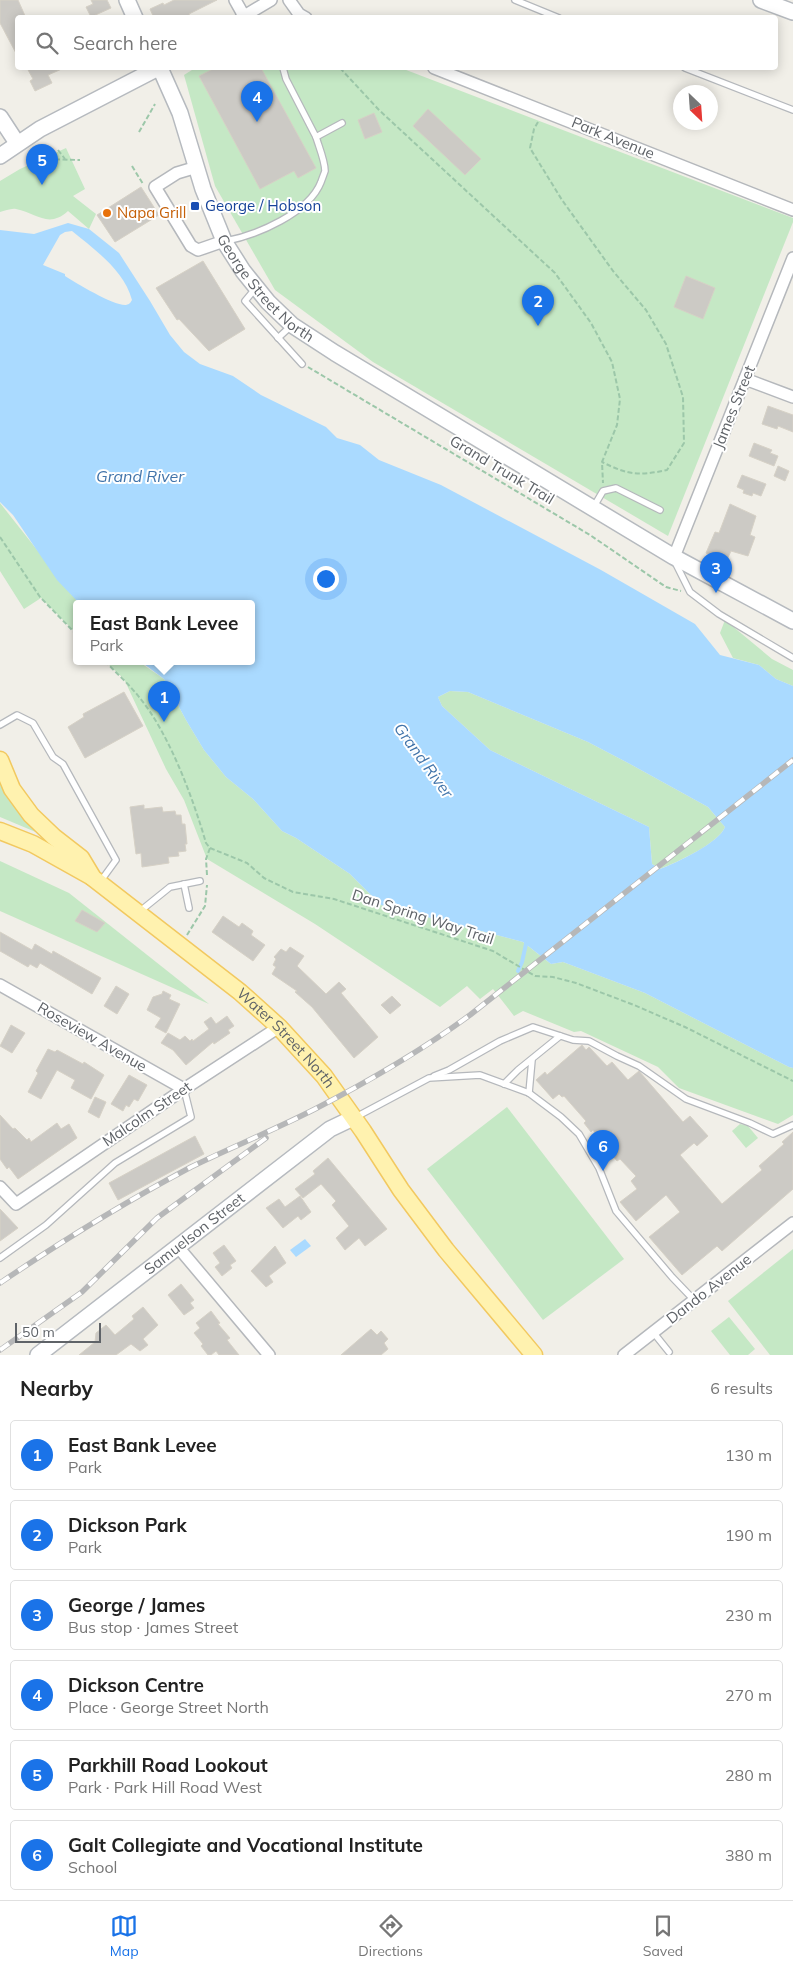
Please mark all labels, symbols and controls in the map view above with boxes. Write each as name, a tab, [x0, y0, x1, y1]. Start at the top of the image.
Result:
search box	[15, 15, 778, 70]
icon: search	[33, 29, 61, 57]
text: Search here	[73, 31, 177, 55]
pin: 4	[241, 81, 273, 122]
north arrow	[673, 85, 718, 130]
street label: Park Avenue	[569, 112, 657, 163]
pin: 5	[26, 144, 58, 185]
place label: George / Hobson	[205, 196, 321, 215]
marker: George / Hobson	[189, 200, 201, 212]
place label: Napa Grill	[117, 203, 186, 222]
marker: Napa Grill	[101, 207, 113, 219]
street label: George Street North	[213, 231, 318, 346]
pin: 2	[522, 285, 554, 326]
street label: James Street	[708, 362, 759, 451]
street label: Grand Trunk Trail	[446, 431, 558, 508]
water label: Grand River	[96, 466, 185, 486]
pin: 3	[700, 552, 732, 593]
your location	[313, 566, 339, 592]
popup	[73, 600, 255, 665]
text: East Bank Levee	[90, 611, 238, 635]
text: Park	[90, 635, 123, 655]
pin: 1	[148, 681, 180, 722]
water label: Grand River	[390, 719, 459, 802]
street label: Dan Spring Way Trail	[350, 885, 497, 948]
street label: Water Street North	[233, 984, 339, 1091]
street label: Roseview Avenue	[34, 998, 150, 1076]
street label: Malcolm Street	[99, 1077, 195, 1150]
pin: 6	[587, 1130, 619, 1171]
street label: Samuelson Street	[140, 1188, 248, 1278]
street label: Dando Avenue	[662, 1249, 755, 1328]
scale bar	[15, 1320, 101, 1343]
text: 50 m	[22, 1323, 55, 1341]
text: Nearby	[20, 1375, 93, 1401]
text: 6 results	[710, 1378, 773, 1398]
text: East Bank Levee	[68, 1433, 217, 1457]
text: 1	[32, 1445, 42, 1465]
text: 130 m	[725, 1445, 772, 1465]
text: Park	[68, 1457, 102, 1477]
text: Dickson Park	[68, 1513, 187, 1537]
text: 2	[32, 1525, 42, 1545]
text: 190 m	[725, 1525, 772, 1545]
text: Park	[68, 1537, 102, 1557]
text: George / James	[68, 1593, 205, 1617]
text: 3	[32, 1605, 42, 1625]
text: 230 m	[725, 1605, 772, 1625]
text: Bus stop · James Street	[68, 1617, 238, 1637]
text: Dickson Centre	[68, 1673, 204, 1697]
text: 4	[32, 1685, 42, 1705]
text: 270 m	[725, 1685, 772, 1705]
text: Place · George Street North	[68, 1697, 269, 1717]
text: Parkhill Road Lookout	[68, 1753, 268, 1777]
text: 5	[32, 1765, 42, 1785]
text: 280 m	[725, 1765, 772, 1785]
text: Park · Park Hill Road West	[68, 1777, 262, 1797]
text: Galt Collegiate and Vocational Institute	[68, 1833, 423, 1857]
text: 6	[32, 1845, 42, 1865]
text: 380 m	[725, 1845, 772, 1865]
text: School	[68, 1857, 117, 1877]
tab: Map	[110, 1912, 139, 1960]
tab: Directions	[358, 1912, 423, 1960]
tab: Saved	[643, 1912, 683, 1960]

